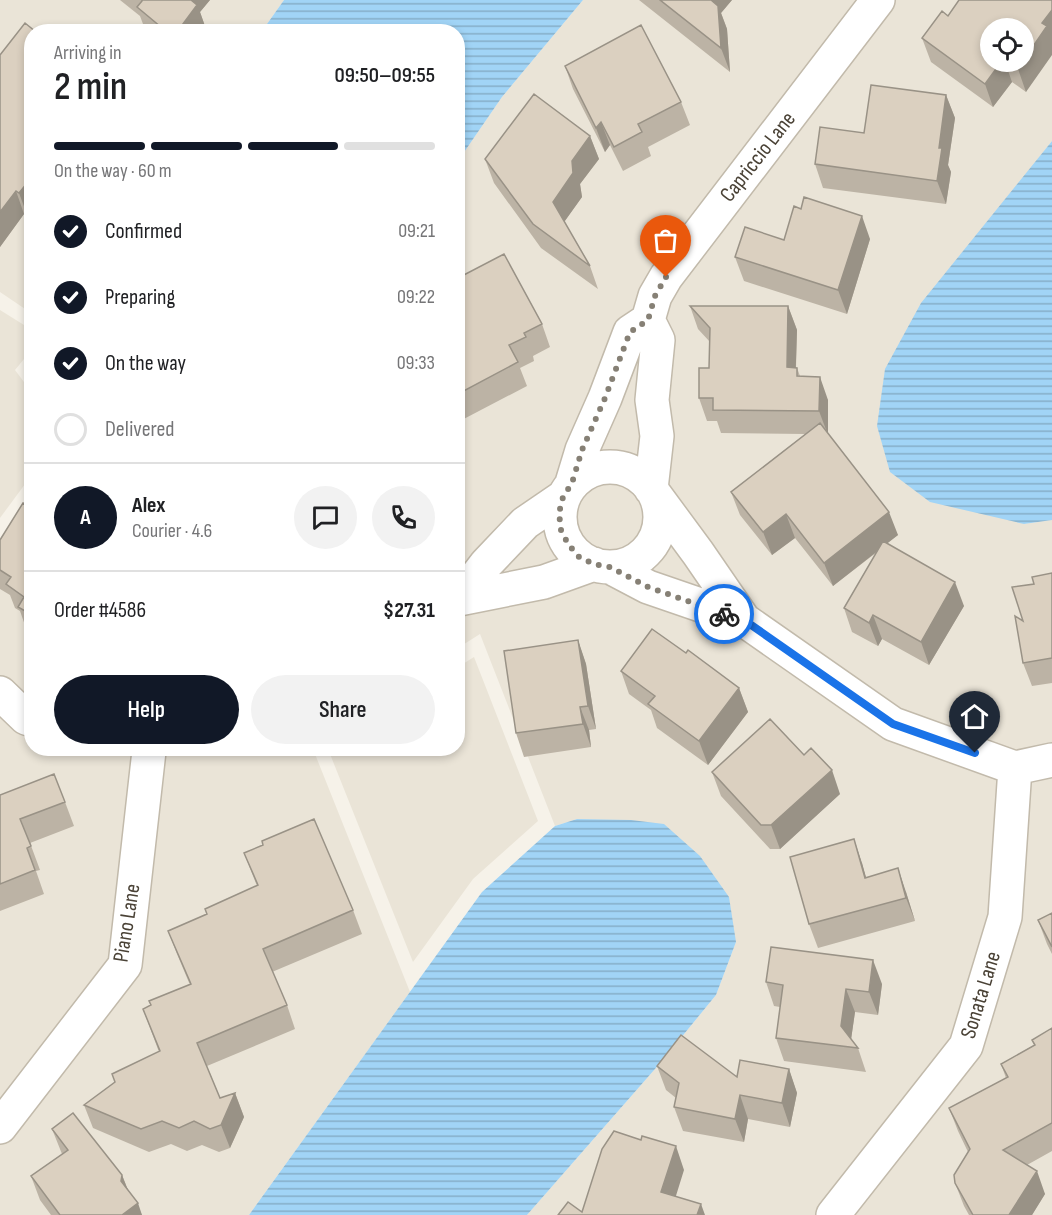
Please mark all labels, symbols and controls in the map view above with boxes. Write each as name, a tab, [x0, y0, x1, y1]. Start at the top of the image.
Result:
map controls	[980, 18, 1034, 72]
button: locate	[980, 18, 1034, 72]
text: Arriving in	[54, 41, 122, 65]
text: 09:50–09:55	[334, 62, 435, 89]
text: 2 min	[54, 64, 127, 111]
street label: Capriccio Lane	[714, 106, 802, 208]
text: On the way · 60 m	[54, 159, 172, 183]
icon: check	[54, 215, 87, 248]
pin	[640, 215, 691, 277]
text: Confirmed	[105, 218, 182, 245]
text: 09:21	[398, 219, 435, 243]
icon: bag	[649, 224, 682, 257]
icon: check	[54, 281, 87, 314]
text: Preparing	[105, 284, 175, 311]
text: 09:22	[397, 285, 435, 309]
icon: check	[54, 347, 87, 380]
text: On the way	[105, 350, 186, 377]
text: 09:33	[397, 351, 435, 375]
text: Delivered	[105, 416, 174, 443]
button: chat	[294, 486, 357, 549]
button: phone	[372, 486, 435, 549]
text: Alex	[132, 492, 165, 519]
text: A	[80, 504, 91, 531]
text: Courier · 4.6	[132, 519, 212, 543]
courier	[694, 584, 754, 644]
text: Order #4586	[54, 597, 146, 624]
text: $27.31	[383, 597, 435, 624]
icon: bike	[708, 598, 741, 631]
button: Help	[54, 675, 239, 744]
button: Share	[251, 675, 435, 744]
pin	[949, 691, 1000, 753]
icon: home	[958, 700, 991, 733]
street label: Piano Lane	[108, 882, 146, 964]
street label: Sonata Lane	[955, 948, 1007, 1042]

